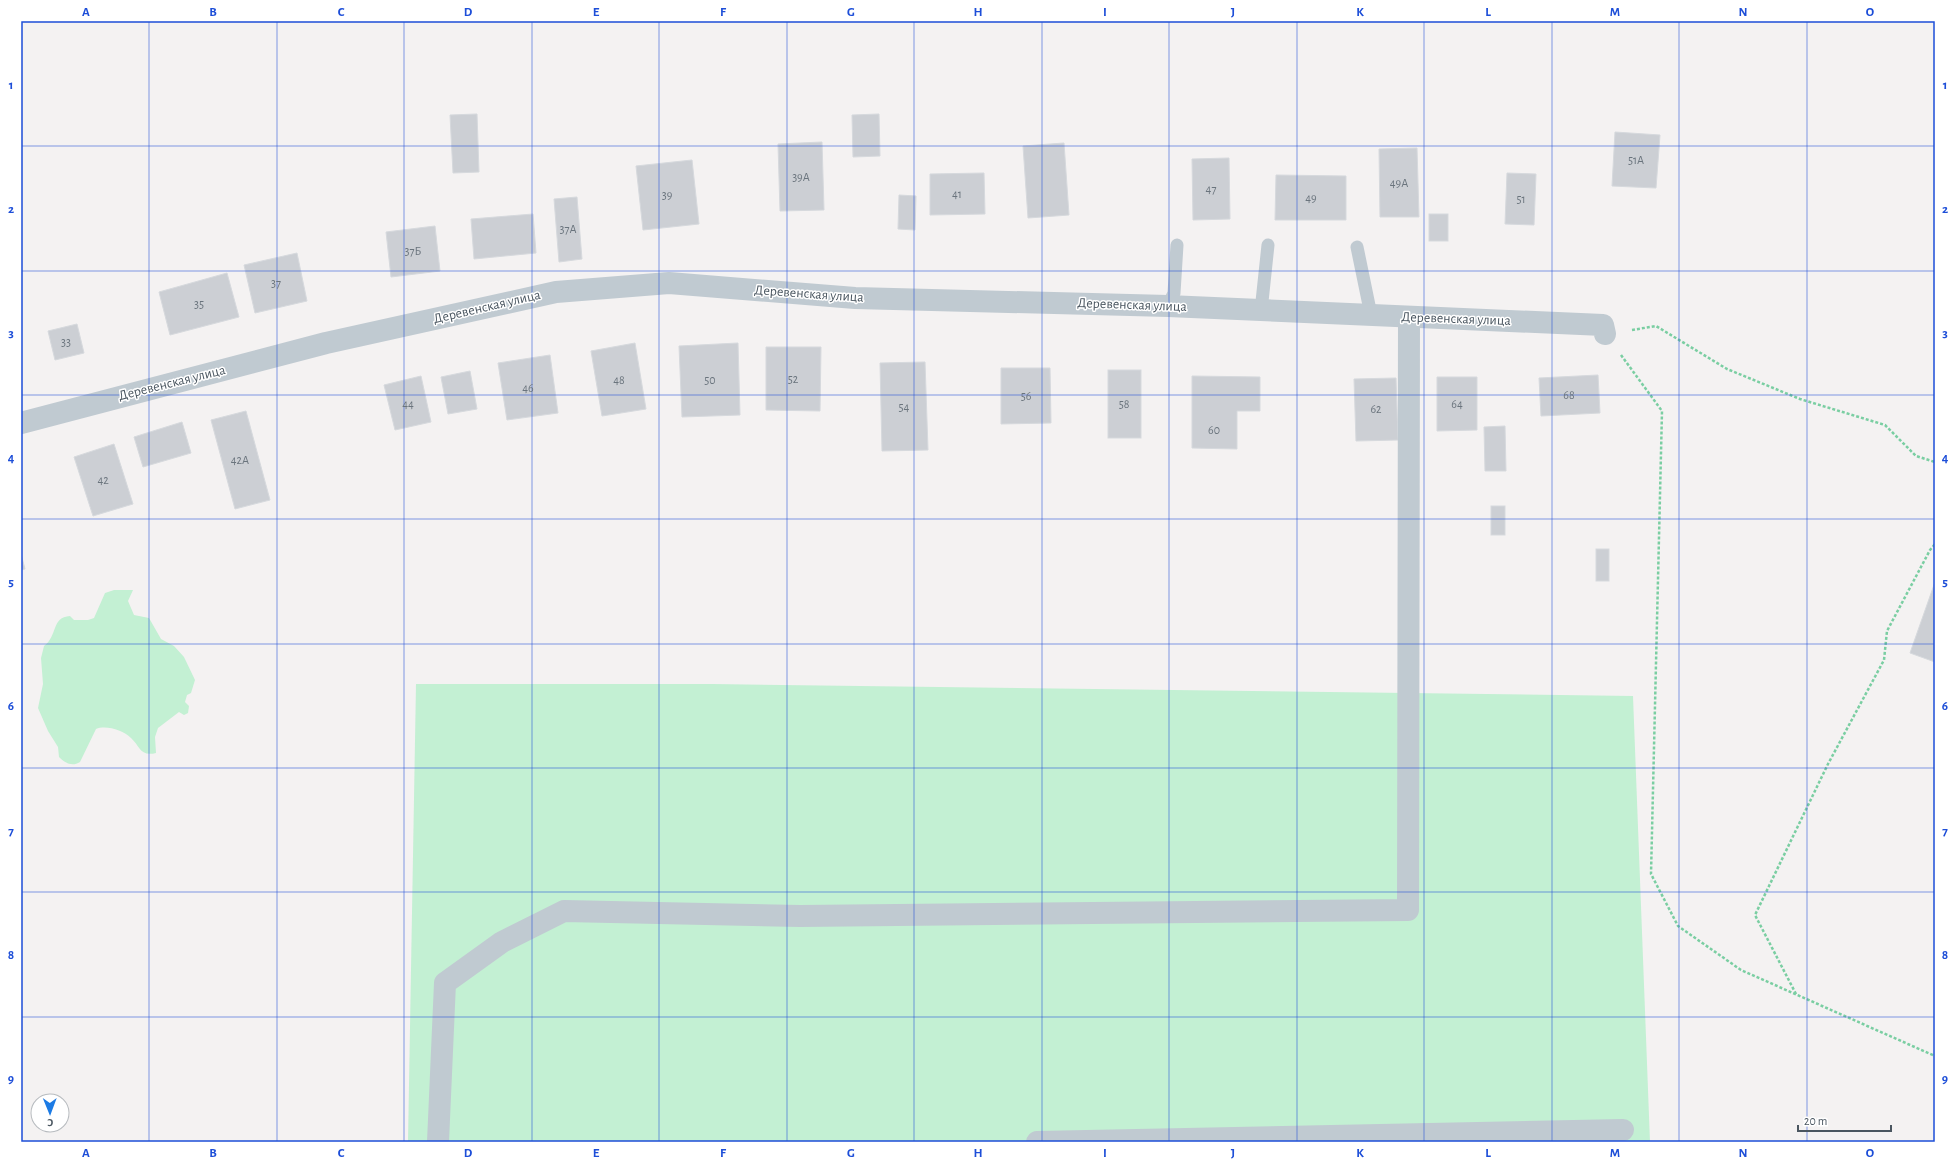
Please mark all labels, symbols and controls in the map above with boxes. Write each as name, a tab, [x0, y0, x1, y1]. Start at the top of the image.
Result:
text: A	[82, 6, 90, 19]
text: B	[209, 6, 217, 19]
text: C	[338, 6, 345, 19]
text: D	[464, 6, 473, 19]
text: E	[593, 6, 600, 19]
text: F	[720, 6, 727, 19]
text: G	[847, 6, 855, 19]
text: H	[973, 6, 983, 19]
text: I	[1103, 6, 1107, 19]
text: J	[1231, 6, 1235, 19]
text: K	[1356, 6, 1364, 19]
text: L	[1485, 6, 1491, 19]
text: M	[1610, 6, 1620, 19]
text: N	[1738, 6, 1748, 19]
text: O	[1866, 6, 1875, 19]
text: 1	[9, 79, 13, 92]
text: 1	[1943, 79, 1947, 92]
house number: 51А	[1628, 154, 1644, 166]
house number: 39А	[792, 171, 810, 183]
house number: 49А	[1390, 177, 1408, 189]
house number: 47	[1206, 183, 1216, 195]
house number: 41	[952, 188, 962, 200]
house number: 39	[662, 189, 673, 201]
house number: 49	[1305, 192, 1317, 204]
house number: 51	[1516, 193, 1526, 205]
text: 2	[8, 203, 14, 216]
text: 2	[1942, 203, 1948, 216]
house number: 37А	[559, 223, 577, 235]
house number: 37Б	[405, 245, 422, 257]
house number: 37	[271, 277, 281, 289]
street label: Деревенская улица	[754, 283, 865, 305]
street label: Деревенская улица	[432, 288, 543, 326]
street label: Деревенская улица	[1077, 296, 1188, 314]
house number: 35	[194, 298, 204, 310]
street label: Деревенская улица	[1401, 310, 1512, 328]
text: 3	[8, 327, 14, 340]
text: 3	[1942, 327, 1948, 340]
house number: 33	[61, 336, 71, 348]
street label: Деревенская улица	[117, 363, 227, 403]
house number: 52	[788, 373, 799, 385]
house number: 48	[613, 374, 625, 386]
house number: 50	[704, 374, 716, 386]
house number: 46	[522, 382, 534, 394]
house number: 68	[1563, 389, 1575, 401]
house number: 56	[1021, 390, 1032, 402]
house number: 44	[402, 398, 414, 410]
house number: 58	[1119, 398, 1130, 410]
house number: 64	[1451, 398, 1463, 410]
house number: 54	[899, 401, 910, 413]
house number: 62	[1370, 403, 1382, 415]
house number: 60	[1208, 424, 1220, 436]
text: 4	[8, 452, 15, 465]
text: 4	[1942, 452, 1949, 465]
house number: 42А	[231, 454, 249, 466]
house number: 42	[97, 474, 109, 486]
text: 5	[8, 576, 14, 589]
text: 5	[1942, 576, 1948, 589]
text: 6	[8, 700, 14, 713]
text: 6	[1942, 700, 1948, 713]
text: 7	[8, 825, 14, 838]
text: 7	[1942, 825, 1948, 838]
text: 8	[8, 949, 14, 962]
text: 8	[1942, 949, 1948, 962]
text: 9	[8, 1073, 14, 1086]
text: 9	[1942, 1073, 1948, 1086]
north arrow	[30, 1093, 70, 1133]
scale bar	[1798, 1107, 1891, 1133]
text: 20 m	[1804, 1115, 1827, 1127]
text: С	[47, 1117, 53, 1128]
text: A	[82, 1147, 90, 1160]
text: B	[209, 1147, 217, 1160]
text: C	[338, 1147, 345, 1160]
text: D	[464, 1147, 473, 1160]
text: E	[593, 1147, 600, 1160]
text: F	[720, 1147, 727, 1160]
text: G	[847, 1147, 855, 1160]
text: H	[973, 1147, 983, 1160]
text: I	[1103, 1147, 1107, 1160]
text: J	[1231, 1147, 1235, 1160]
text: K	[1356, 1147, 1364, 1160]
text: L	[1485, 1147, 1491, 1160]
text: M	[1610, 1147, 1620, 1160]
text: N	[1738, 1147, 1748, 1160]
text: O	[1866, 1147, 1875, 1160]

